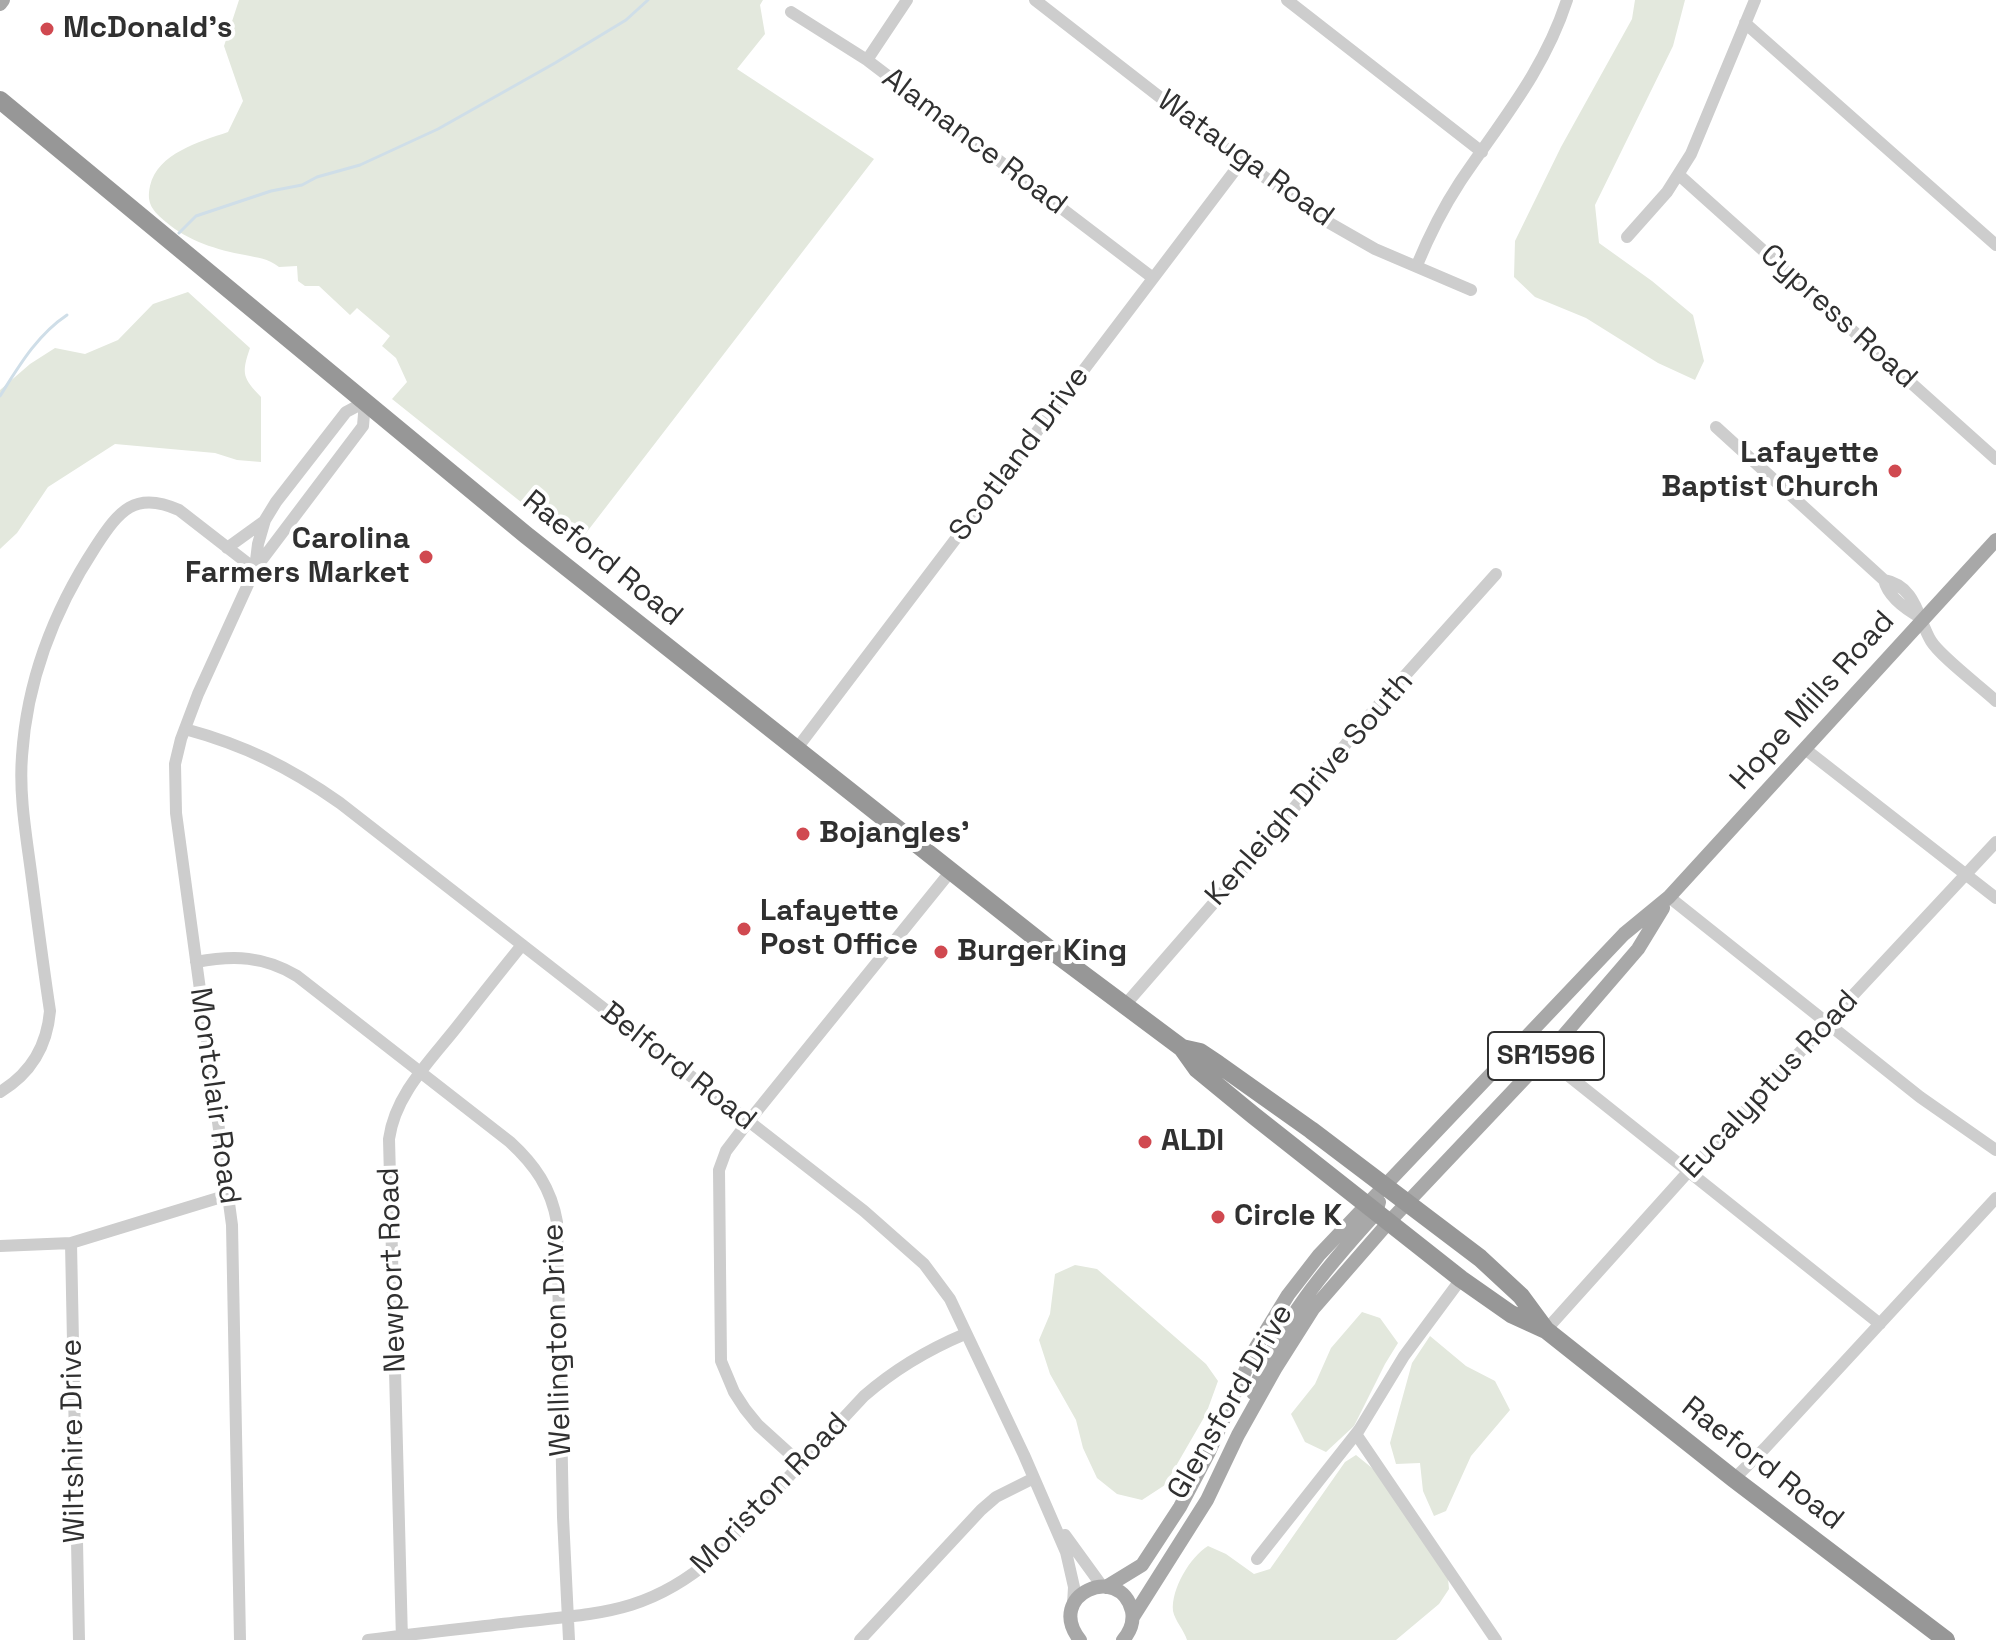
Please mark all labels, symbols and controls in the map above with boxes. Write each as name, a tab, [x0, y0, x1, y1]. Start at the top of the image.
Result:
place label: McDonald's	[63, 11, 233, 47]
marker: McDonald's	[38, 20, 56, 38]
street label: Alamance Road	[875, 61, 1073, 223]
street label: Watauga Road	[1150, 83, 1340, 235]
street label: Cypress Road	[1752, 237, 1924, 397]
street label: Scotland Drive	[942, 359, 1098, 549]
place label: Lafayette Baptist Church	[1661, 436, 1879, 506]
marker: Lafayette Baptist Church	[1886, 462, 1904, 480]
street label: Raeford Road	[515, 484, 689, 634]
place label: Carolina Farmers Market	[185, 522, 410, 592]
marker: Carolina Farmers Market	[417, 548, 435, 566]
street label: Hope Mills Road	[1723, 604, 1903, 798]
street label: Kenleigh Drive South	[1198, 664, 1422, 914]
place label: Bojangles'	[819, 816, 970, 852]
marker: Bojangles'	[794, 825, 812, 843]
place label: Lafayette Post Office	[760, 894, 918, 964]
marker: Lafayette Post Office	[735, 920, 753, 938]
place label: Burger King	[957, 934, 1127, 970]
marker: Burger King	[932, 943, 950, 961]
street label: Eucalyptus Road	[1674, 983, 1866, 1187]
street label: Montclair Road	[181, 985, 247, 1207]
street label: Belford Road	[593, 995, 763, 1139]
road number: SR1596	[1488, 1032, 1604, 1080]
place label: ALDI	[1161, 1124, 1224, 1160]
marker: ALDI	[1136, 1133, 1154, 1151]
street label: Newport Road	[371, 1167, 415, 1373]
place label: Circle K	[1234, 1199, 1342, 1235]
marker: Circle K	[1209, 1208, 1227, 1226]
street label: Wellington Drive	[536, 1223, 580, 1457]
street label: Glensford Drive	[1161, 1298, 1301, 1506]
street label: Wiltshire Drive	[54, 1338, 94, 1544]
street label: Raeford Road	[1674, 1390, 1850, 1538]
street label: Moriston Road	[684, 1406, 856, 1582]

